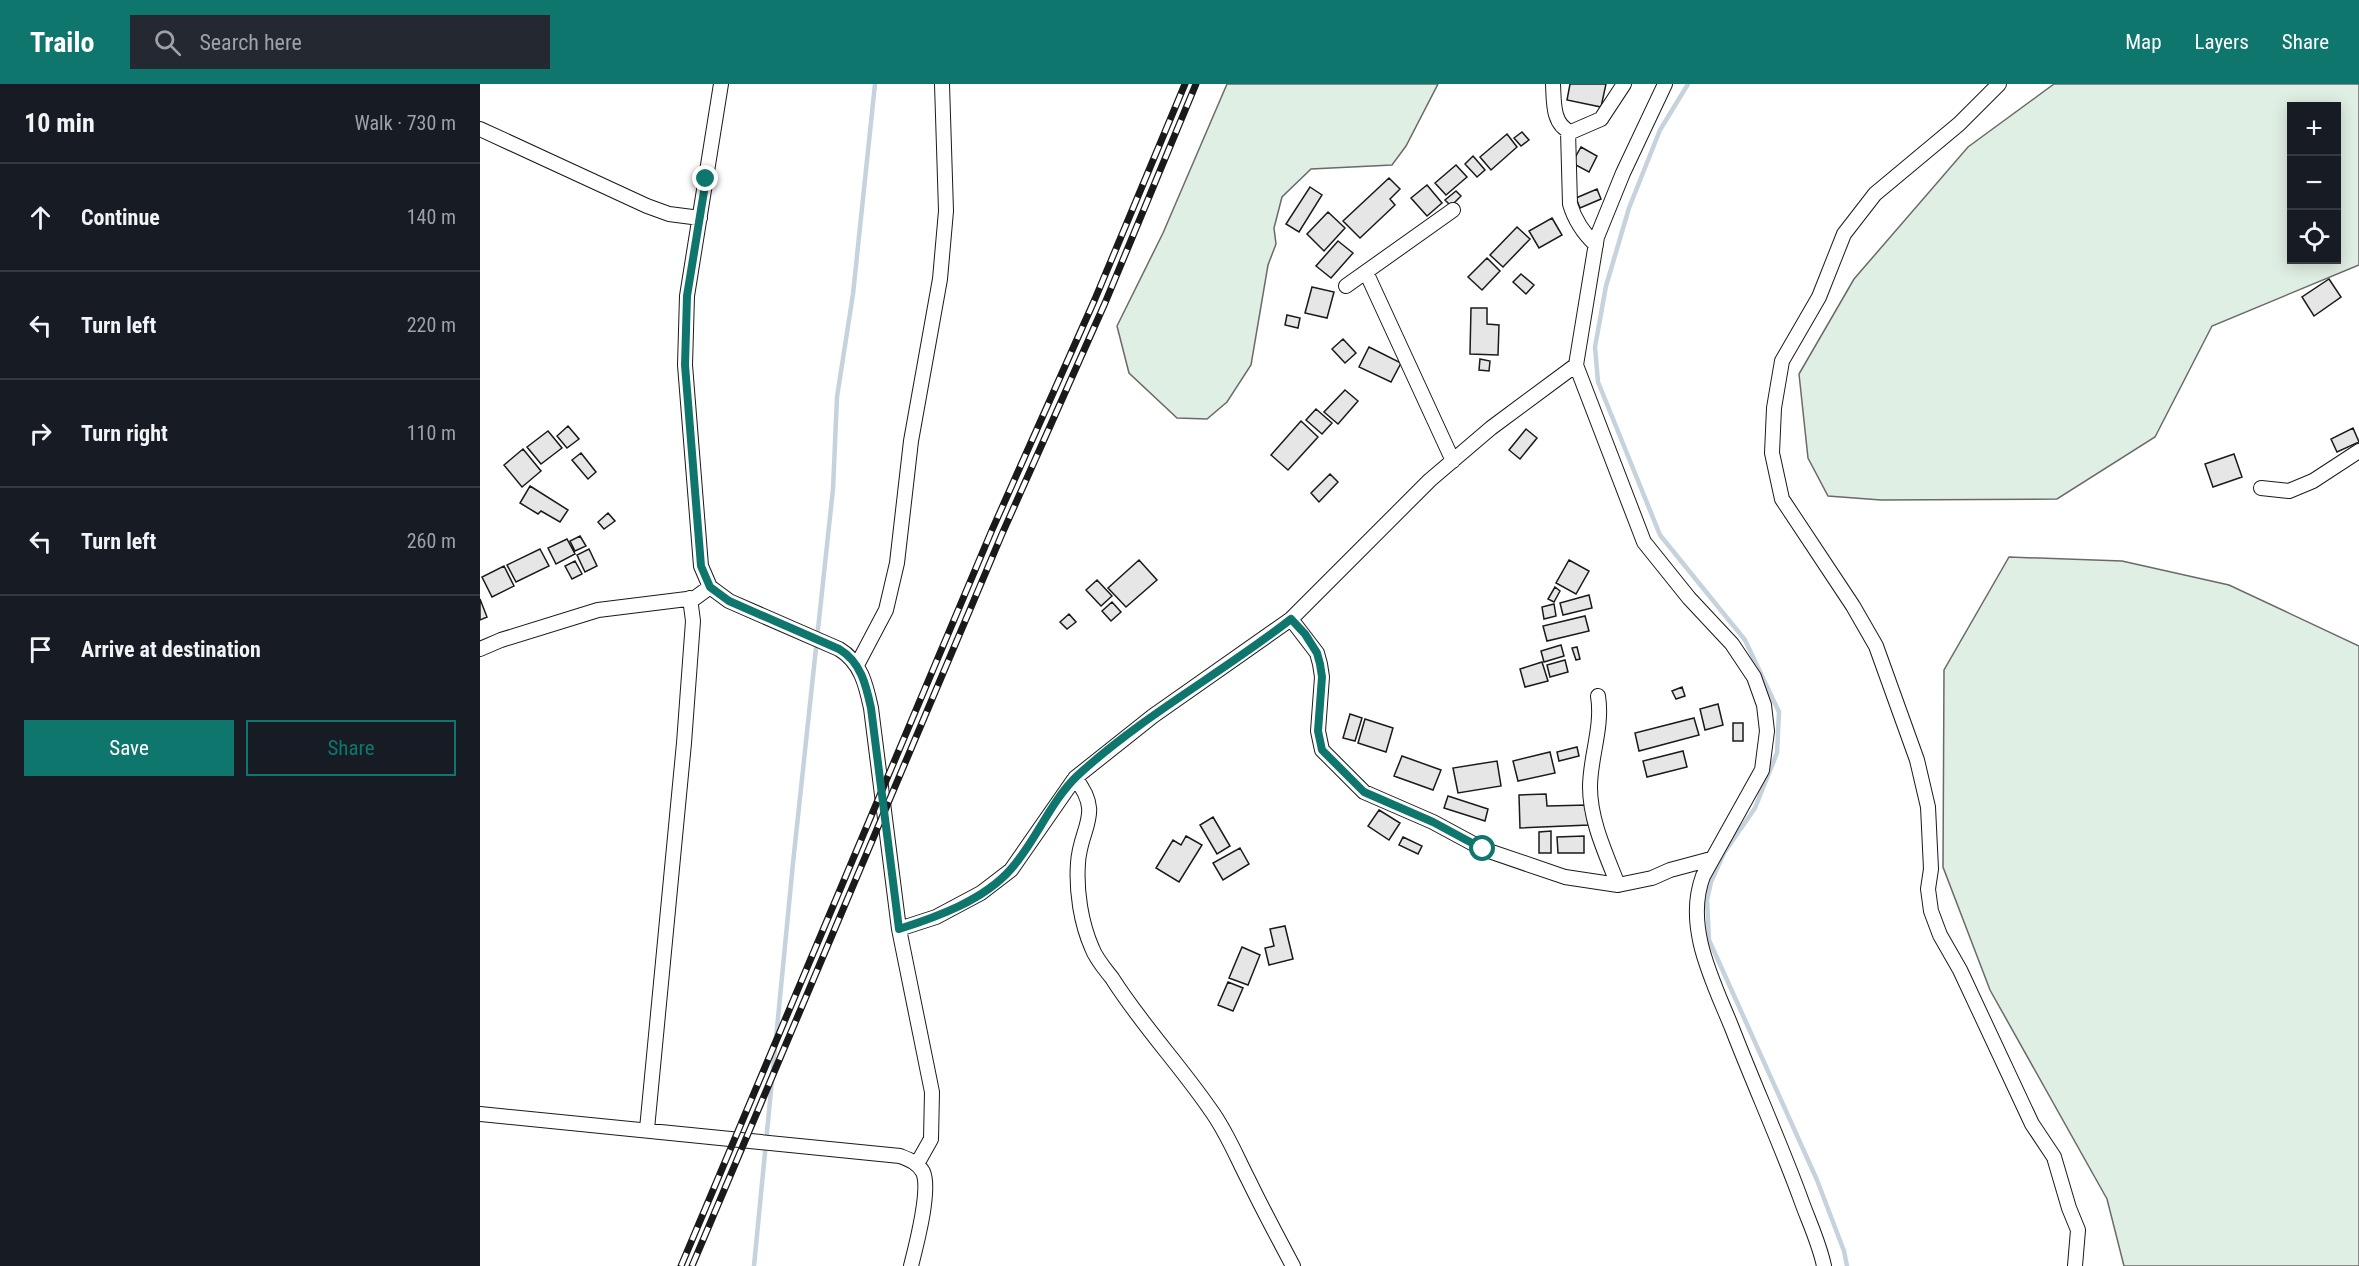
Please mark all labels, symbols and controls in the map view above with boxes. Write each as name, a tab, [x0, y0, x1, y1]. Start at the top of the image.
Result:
search box	[130, 15, 550, 69]
text: Trailo	[30, 26, 94, 59]
icon: search	[151, 26, 184, 59]
text: Search here	[199, 30, 302, 55]
text: Map	[2125, 30, 2162, 54]
text: Layers	[2195, 30, 2249, 54]
text: Share	[2282, 30, 2329, 54]
map controls	[2287, 102, 2341, 264]
button: +	[2287, 102, 2341, 156]
text: 10 min	[24, 108, 95, 138]
text: Walk · 730 m	[355, 111, 456, 135]
button: −	[2287, 156, 2341, 210]
route end	[692, 165, 718, 191]
icon: ahead	[24, 201, 57, 234]
text: Continue	[81, 205, 160, 230]
text: 140 m	[407, 205, 456, 229]
button: locate	[2287, 210, 2341, 264]
icon: left	[24, 309, 57, 342]
text: Turn left	[81, 313, 156, 338]
text: 220 m	[407, 313, 456, 337]
icon: right	[24, 417, 57, 450]
text: Turn right	[81, 421, 168, 446]
text: 110 m	[407, 421, 456, 445]
icon: left	[24, 525, 57, 558]
text: Turn left	[81, 529, 156, 554]
text: 260 m	[407, 529, 456, 553]
icon: arrive	[24, 633, 57, 666]
text: Arrive at destination	[81, 637, 261, 662]
button: Save	[24, 720, 234, 776]
button: Share	[246, 720, 456, 776]
route start	[1469, 835, 1495, 861]

